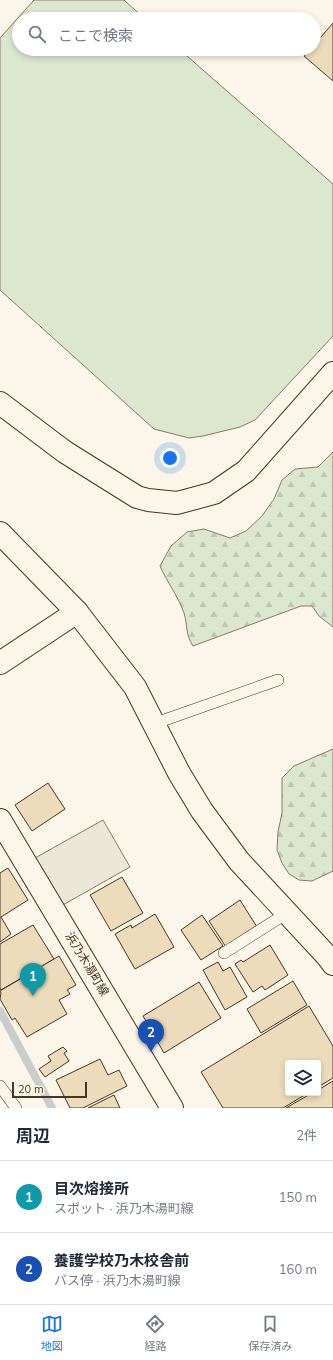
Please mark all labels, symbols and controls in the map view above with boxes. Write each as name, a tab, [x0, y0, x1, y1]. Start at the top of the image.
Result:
search box	[12, 12, 321, 56]
icon: search	[26, 23, 48, 45]
text: ここで検索	[58, 26, 133, 45]
your location	[160, 448, 180, 468]
street label: 浜乃木湯町線	[62, 929, 112, 998]
pin: 1	[20, 963, 46, 996]
pin: 2	[138, 1019, 164, 1052]
map controls	[285, 1060, 321, 1096]
button: layers	[285, 1060, 321, 1096]
scale bar	[12, 1080, 87, 1099]
text: 20 m	[18, 1082, 44, 1096]
text: 周辺	[16, 1125, 50, 1146]
text: 2件	[296, 1127, 317, 1143]
text: 目次熔接所	[54, 1179, 129, 1198]
text: 1	[25, 1189, 33, 1205]
text: 150 m	[279, 1189, 317, 1205]
text: スポット · 浜乃木湯町線	[54, 1200, 194, 1216]
text: 養護学校乃木校舎前	[54, 1251, 189, 1270]
text: 2	[25, 1261, 33, 1277]
text: 160 m	[279, 1261, 317, 1277]
text: バス停 · 浜乃木湯町線	[54, 1272, 181, 1288]
tab: 地図	[41, 1313, 63, 1353]
tab: 経路	[144, 1313, 166, 1353]
tab: 保存済み	[248, 1313, 292, 1353]

